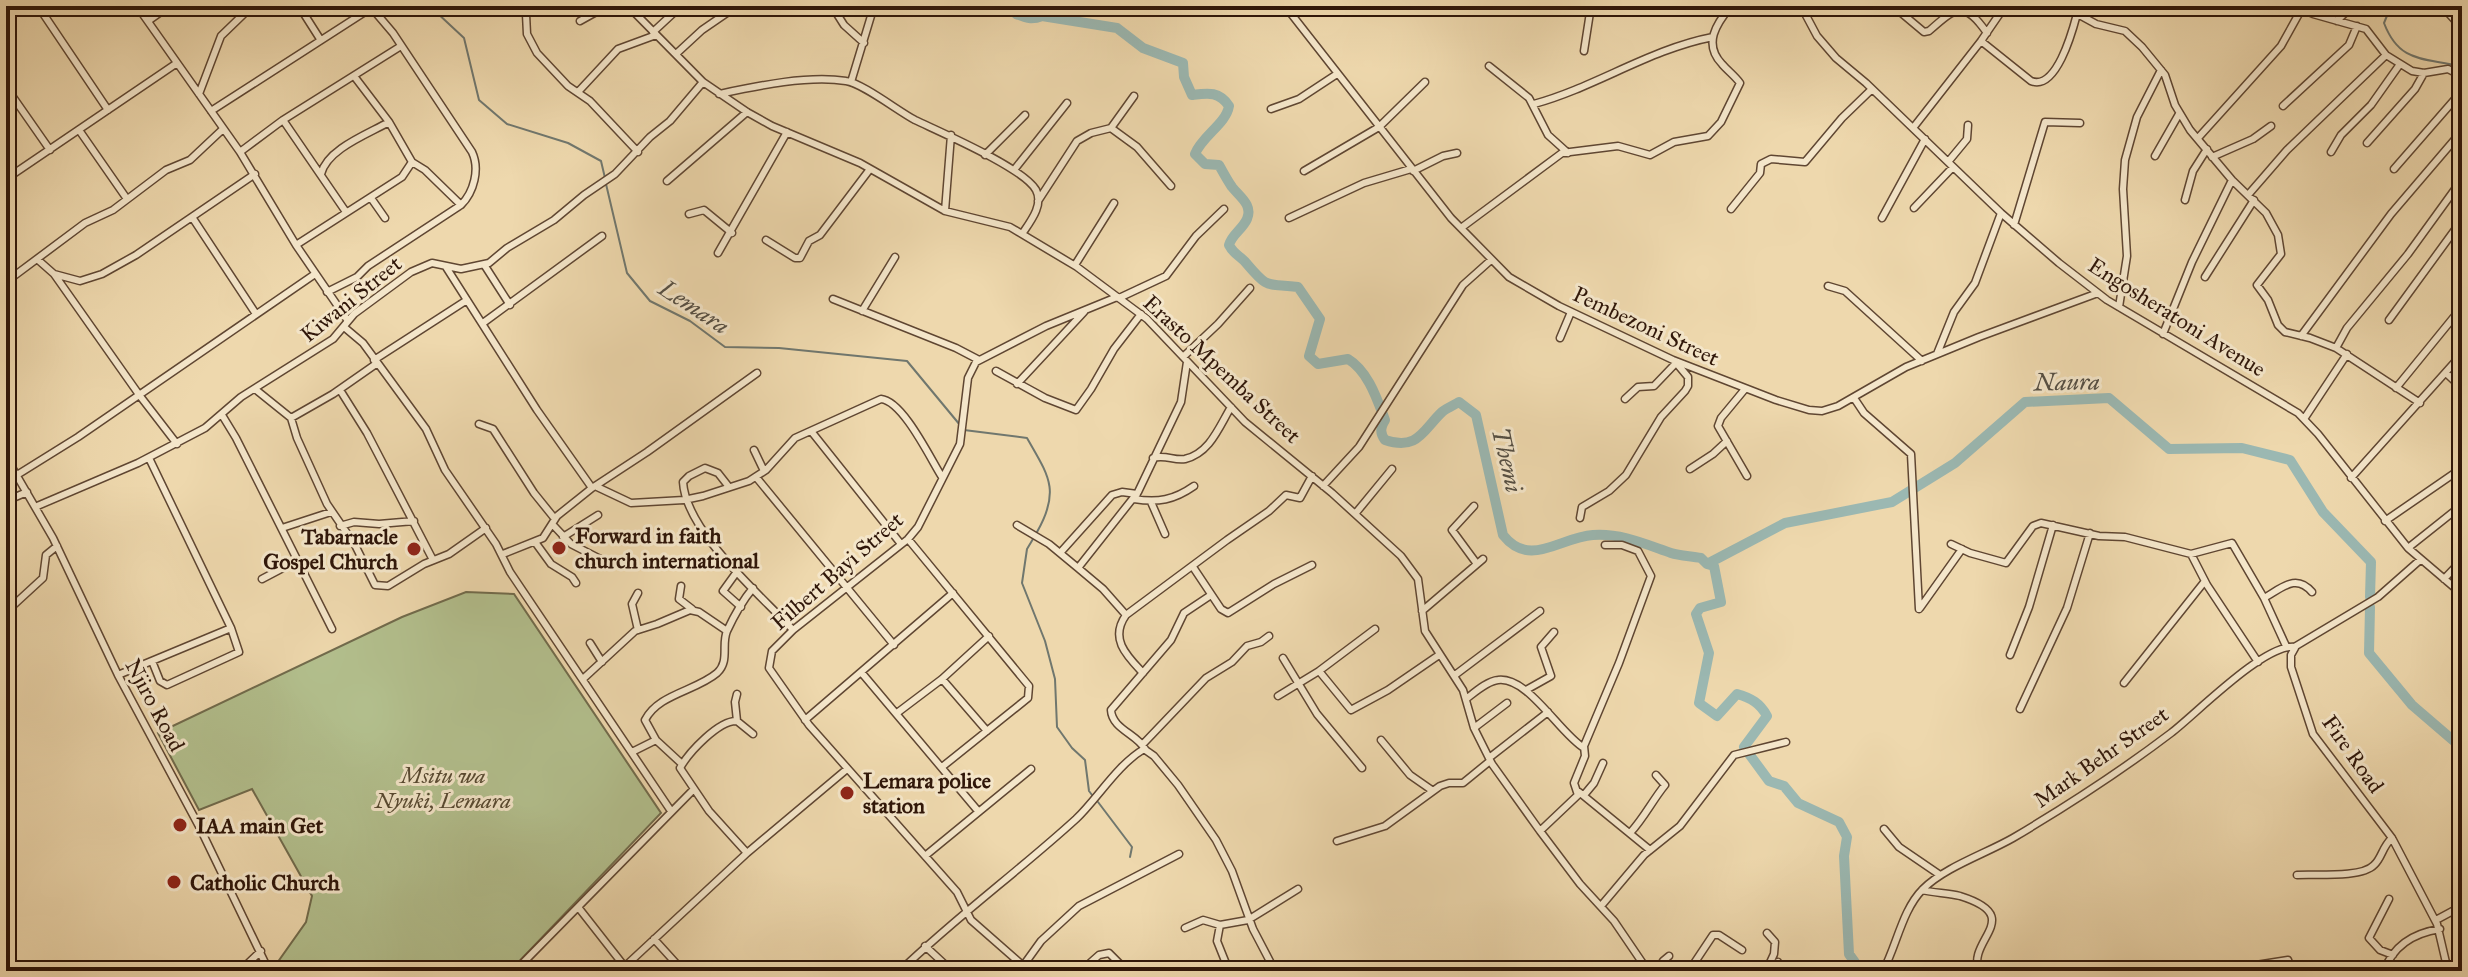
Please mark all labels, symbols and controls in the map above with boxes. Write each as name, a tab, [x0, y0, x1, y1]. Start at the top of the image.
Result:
street label: Kiwani Street	[295, 250, 407, 348]
street label: Engosheratoni Avenue	[2083, 252, 2271, 382]
water label: Lemara	[652, 273, 735, 341]
street label: Pembezoni Street	[1569, 280, 1724, 372]
street label: Erasto Mpemba Street	[1138, 289, 1307, 449]
water label: Naura	[2032, 366, 2100, 398]
water label: Themi	[1485, 425, 1529, 495]
street label: Filbert Bayi Street	[765, 506, 909, 636]
place label: Forward in faith church international	[575, 522, 760, 574]
place label: Tabarnacle Gospel Church	[263, 523, 399, 575]
marker: Forward in faith church international	[550, 539, 568, 557]
marker: Tabarnacle Gospel Church	[405, 540, 423, 558]
street label: Njiro Road	[119, 654, 191, 756]
street label: Mark Behr Street	[2028, 700, 2174, 814]
street label: Fire Road	[2316, 710, 2390, 798]
park label: Msitu wa Nyuki, Lemara	[373, 762, 511, 814]
place label: Lemara police station	[863, 767, 991, 819]
marker: Lemara police station	[838, 784, 856, 802]
place label: IAA main Get	[196, 812, 324, 839]
marker: IAA main Get	[171, 816, 189, 834]
place label: Catholic Church	[190, 869, 341, 896]
marker: Catholic Church	[165, 873, 183, 891]

